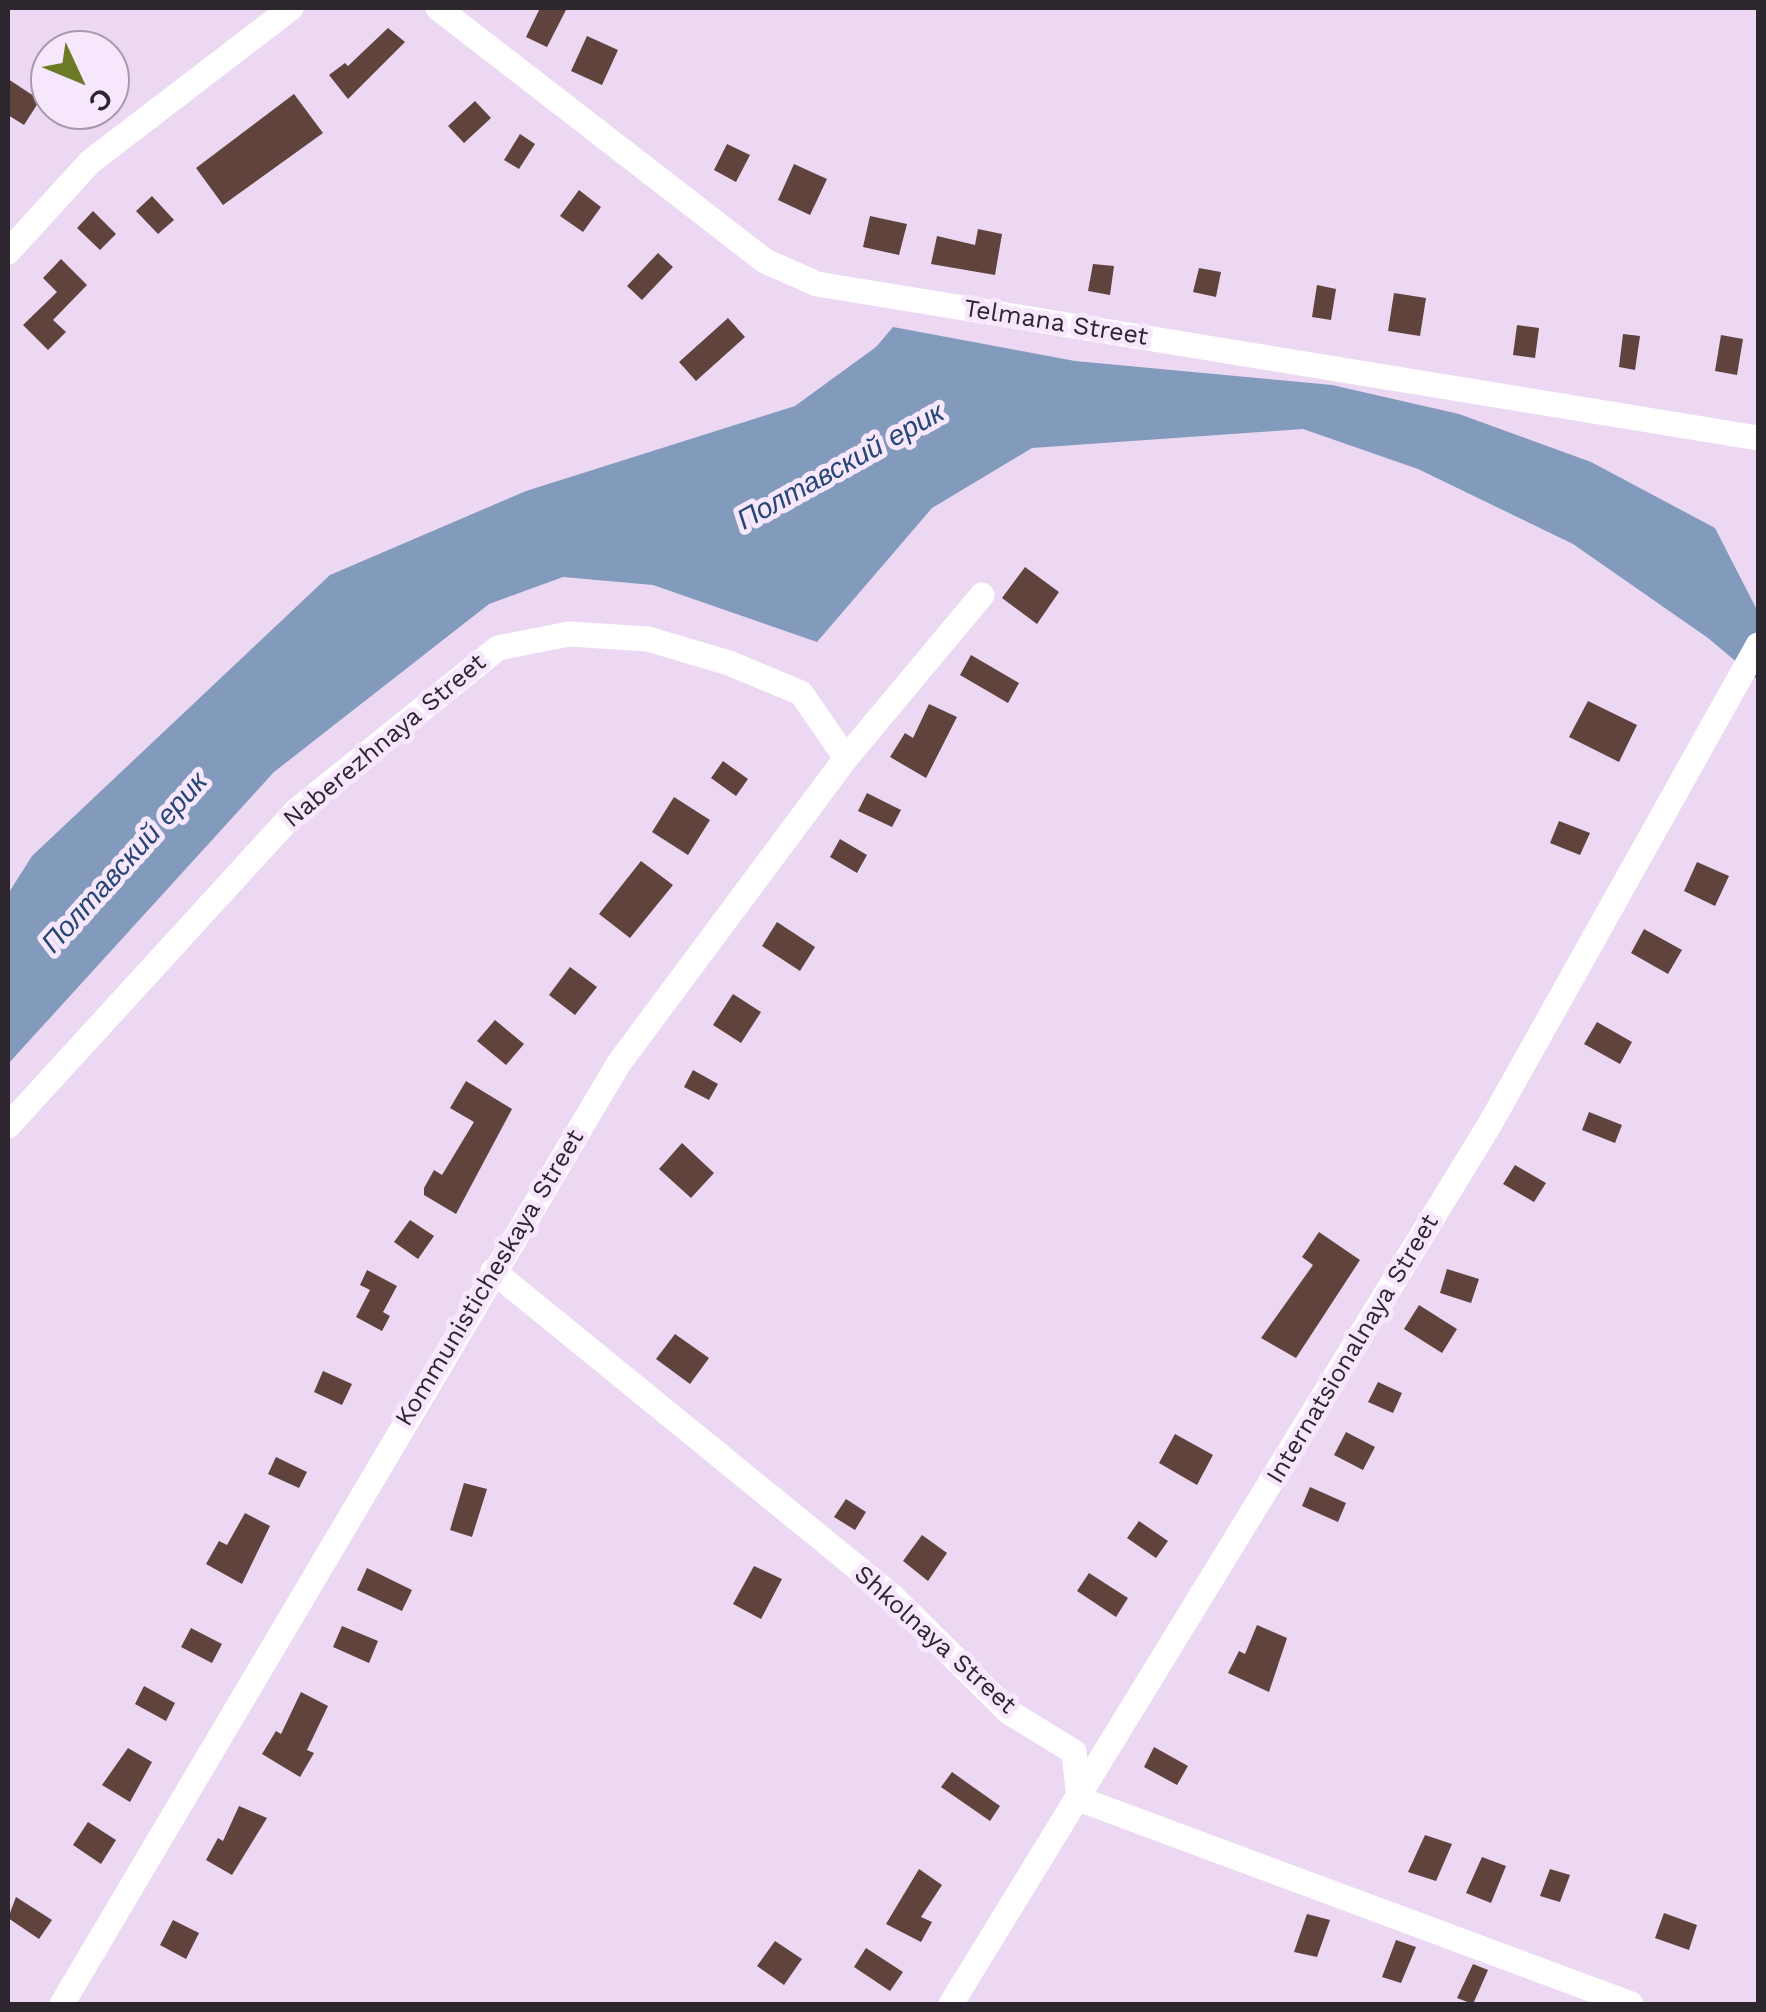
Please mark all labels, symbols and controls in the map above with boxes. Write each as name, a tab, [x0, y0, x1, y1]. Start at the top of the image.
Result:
north arrow	[30, 30, 130, 130]
text: С	[82, 81, 119, 119]
street label: Telmana Street	[962, 294, 1150, 352]
water label: Полтавский ерик	[732, 396, 950, 538]
street label: Naberezhnaya Street	[278, 648, 492, 834]
water label: Полтавский ерик	[35, 766, 215, 960]
street label: Kommunisticheskaya Street	[389, 1124, 591, 1432]
street label: Internatsionalnaya Street	[1261, 1209, 1445, 1489]
street label: Shkolnaya Street	[848, 1560, 1022, 1720]

